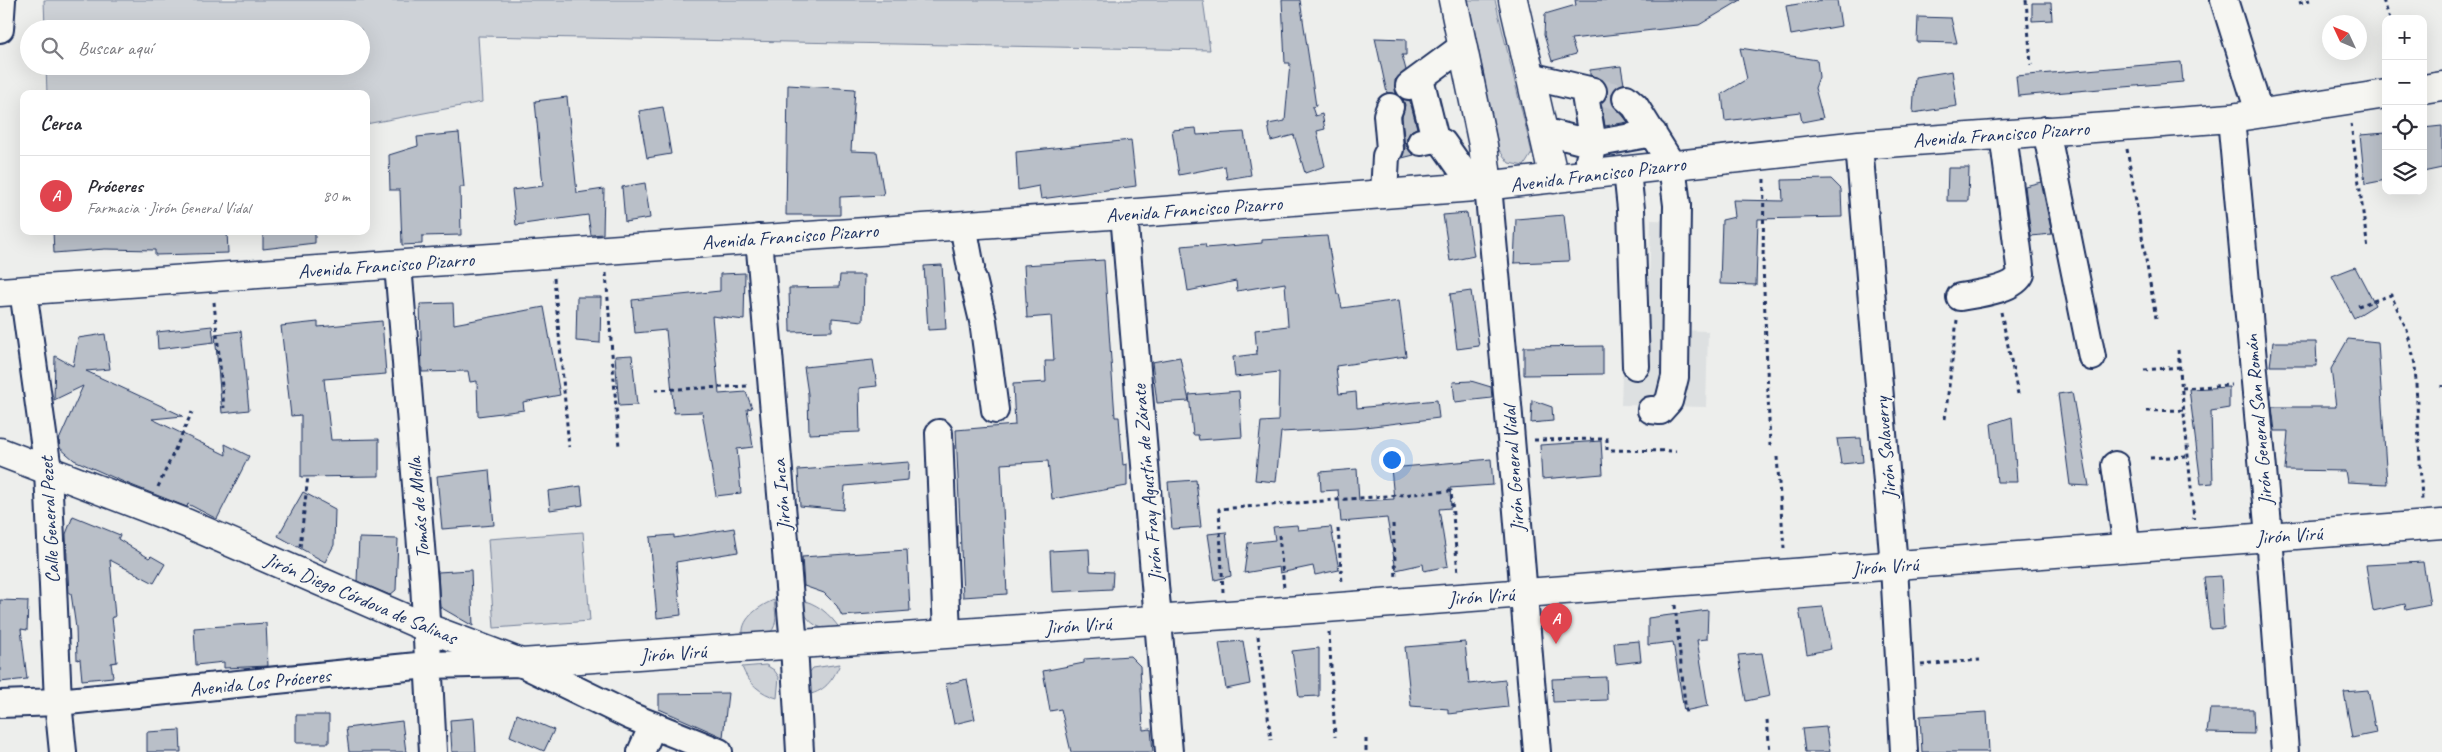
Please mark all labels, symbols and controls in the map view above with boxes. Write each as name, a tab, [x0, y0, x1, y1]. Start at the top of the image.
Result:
north arrow	[2322, 15, 2367, 60]
map controls	[2382, 15, 2427, 195]
button: +	[2382, 15, 2427, 60]
search box	[20, 20, 370, 75]
icon: search	[38, 34, 66, 62]
text: Buscar aquí	[78, 36, 152, 60]
button: −	[2382, 60, 2427, 105]
button: locate	[2382, 105, 2427, 150]
text: Cerca	[40, 110, 81, 136]
street label: Avenida Francisco Pizarro	[1912, 116, 2091, 153]
button: layers	[2382, 150, 2427, 195]
street label: Avenida Francisco Pizarro	[1509, 151, 1688, 198]
text: Próceres	[87, 174, 143, 198]
text: A	[52, 186, 60, 206]
text: 80 m	[323, 186, 350, 206]
street label: Avenida Francisco Pizarro	[1105, 191, 1284, 228]
text: Farmacia · Jirón General Vidal	[87, 198, 251, 218]
street label: Avenida Francisco Pizarro	[701, 218, 880, 255]
street label: Avenida Francisco Pizarro	[297, 247, 476, 284]
street label: Jirón General San Román	[2238, 332, 2279, 508]
street label: Jirón Fray Agustín de Zárate	[1126, 382, 1169, 584]
street label: Jirón Salaverry	[1868, 394, 1902, 501]
street label: Jirón General Vidal	[1496, 401, 1530, 534]
your location	[1379, 447, 1405, 473]
street label: Calle General Pezet	[34, 454, 65, 584]
street label: Tomás de Molla	[401, 454, 435, 560]
street label: Jirón Inca	[766, 457, 797, 533]
street label: Jirón Virú	[2254, 521, 2325, 550]
street label: Jirón Diego Córdova de Salinas	[260, 546, 463, 651]
street label: Jirón Virú	[1850, 552, 1921, 581]
street label: Jirón Virú	[1446, 582, 1517, 611]
pin: A	[1540, 603, 1572, 644]
street label: Jirón Virú	[1043, 611, 1114, 640]
street label: Jirón Virú	[638, 639, 709, 668]
street label: Avenida Los Próceres	[188, 662, 334, 702]

